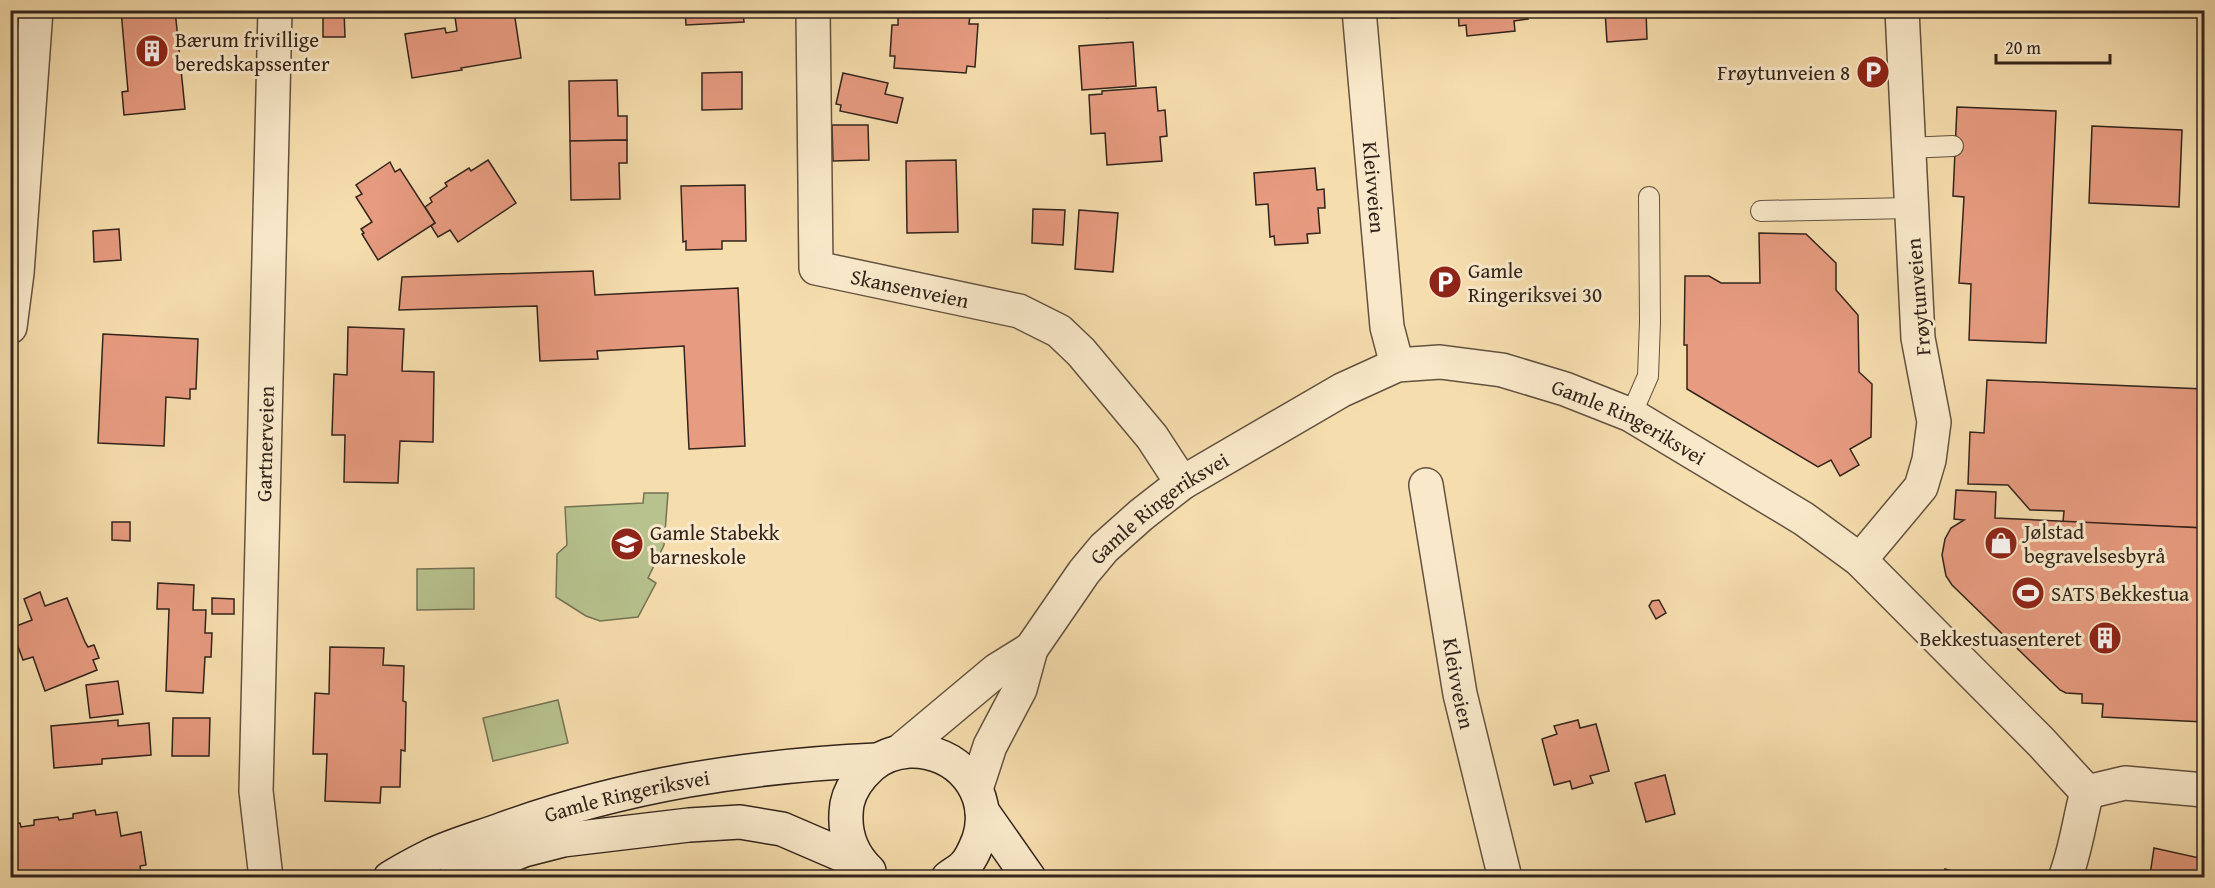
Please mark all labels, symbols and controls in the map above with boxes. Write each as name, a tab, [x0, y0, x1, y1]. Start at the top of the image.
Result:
place label: Bærum frivillige beredskapssenter	[175, 24, 330, 79]
scale bar	[1996, 27, 2110, 65]
building icon: Bærum frivillige beredskapssenter	[134, 33, 170, 69]
text: 20 m	[2005, 34, 2041, 61]
parking icon: Frøytunveien 8	[1855, 54, 1891, 90]
place label: Frøytunveien 8	[1717, 57, 1850, 88]
street label: Kleivveien	[1355, 140, 1394, 235]
street label: Frøytunveien	[1897, 237, 1939, 357]
place label: Gamle Ringeriksvei 30	[1468, 255, 1602, 310]
street label: Skansenveien	[848, 260, 972, 316]
parking icon: Gamle Ringeriksvei 30	[1427, 264, 1463, 300]
street label: Gamle Ringeriksvei	[1548, 370, 1712, 472]
street label: Gartnerveien	[248, 385, 281, 502]
street label: Gamle Ringeriksvei	[1082, 444, 1234, 571]
place label: Jølstad begravelsesbyrå	[2021, 516, 2165, 571]
place label: Gamle Stabekk barneskole	[650, 517, 780, 572]
shop icon: Jølstad begravelsesbyrå	[1983, 525, 2019, 561]
school or university icon: Gamle Stabekk barneskole	[609, 526, 645, 562]
sports icon: SATS Bekkestua	[2010, 575, 2046, 611]
place label: SATS Bekkestua	[2051, 578, 2189, 609]
building icon: Bekkestuasenteret	[2087, 620, 2123, 656]
place label: Bekkestuasenteret	[1920, 623, 2083, 654]
street label: Kleivveien	[1436, 636, 1483, 732]
street label: Gamle Ringeriksvei	[540, 761, 712, 830]

